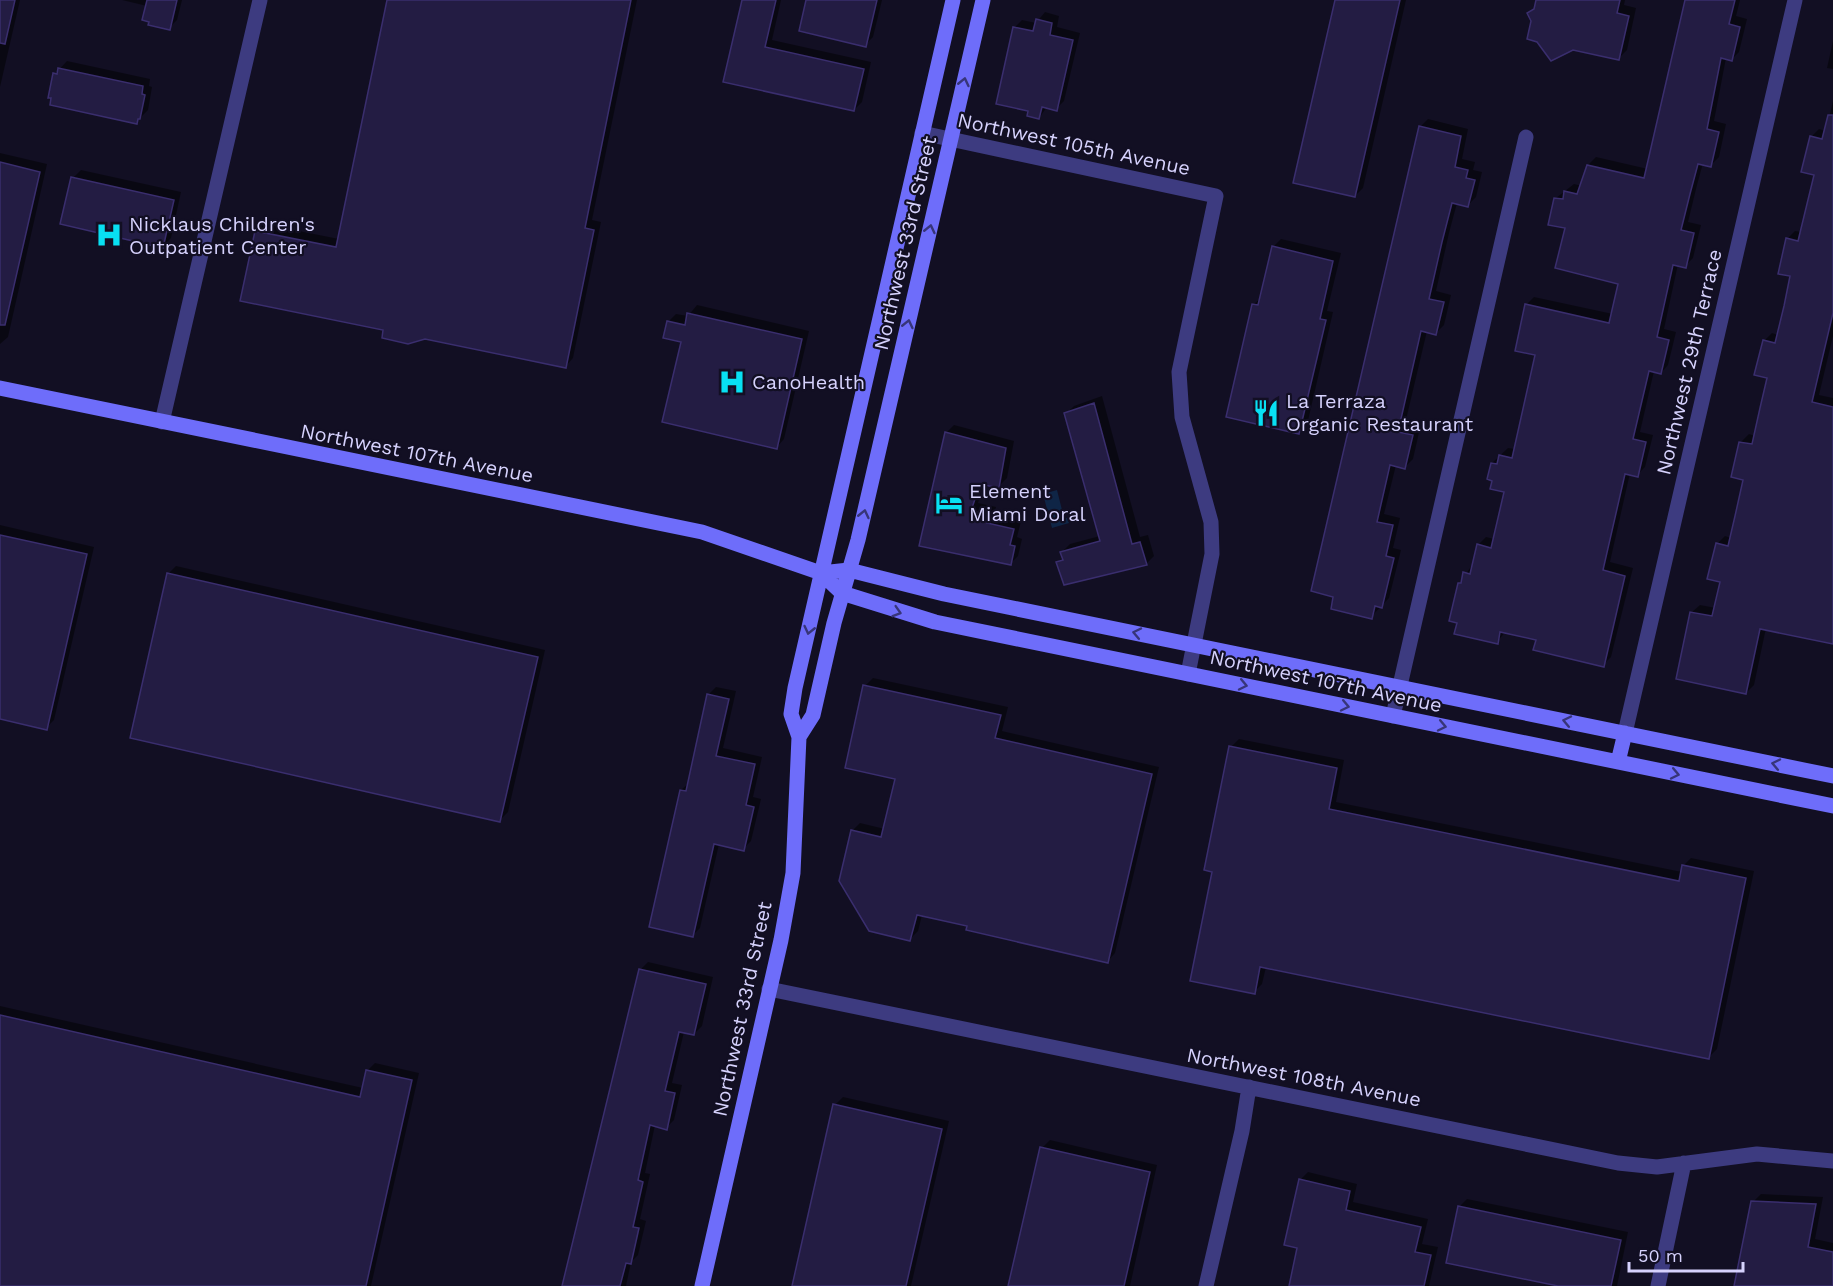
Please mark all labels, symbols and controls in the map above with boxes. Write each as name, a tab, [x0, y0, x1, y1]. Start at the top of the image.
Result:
one-way arrow	[957, 77, 970, 87]
street label: Northwest 105th Avenue	[955, 108, 1193, 180]
street label: Northwest 33rd Street	[869, 133, 941, 352]
place label: Nicklaus Children's Outpatient Center	[129, 212, 315, 259]
hospital icon: Nicklaus Children's Outpatient Center	[94, 220, 124, 250]
one-way arrow	[923, 225, 936, 235]
street label: Northwest 29th Terrace	[1651, 247, 1727, 477]
one-way arrow	[901, 319, 914, 329]
hospital icon: CanoHealth	[717, 367, 747, 397]
place label: CanoHealth	[752, 370, 865, 394]
place label: La Terraza Organic Restaurant	[1286, 389, 1474, 436]
restaurant icon: La Terraza Organic Restaurant	[1251, 398, 1281, 428]
street label: Northwest 107th Avenue	[299, 419, 535, 487]
place label: Element Miami Doral	[969, 479, 1086, 526]
hotel icon: Element Miami Doral	[934, 488, 964, 518]
one-way arrow	[857, 509, 870, 519]
one-way arrow	[891, 605, 902, 617]
one-way arrow	[803, 625, 816, 635]
one-way arrow	[1132, 627, 1142, 640]
street label: Northwest 107th Avenue	[1208, 645, 1444, 717]
one-way arrow	[1237, 678, 1247, 691]
one-way arrow	[1340, 699, 1350, 712]
one-way arrow	[1563, 716, 1573, 729]
one-way arrow	[1436, 719, 1446, 732]
one-way arrow	[1771, 758, 1781, 771]
one-way arrow	[1670, 767, 1680, 780]
street label: Northwest 33rd Street	[707, 899, 777, 1119]
street label: Northwest 108th Avenue	[1185, 1043, 1423, 1111]
scale bar	[1629, 1235, 1743, 1273]
text: 50 m	[1638, 1245, 1683, 1266]

